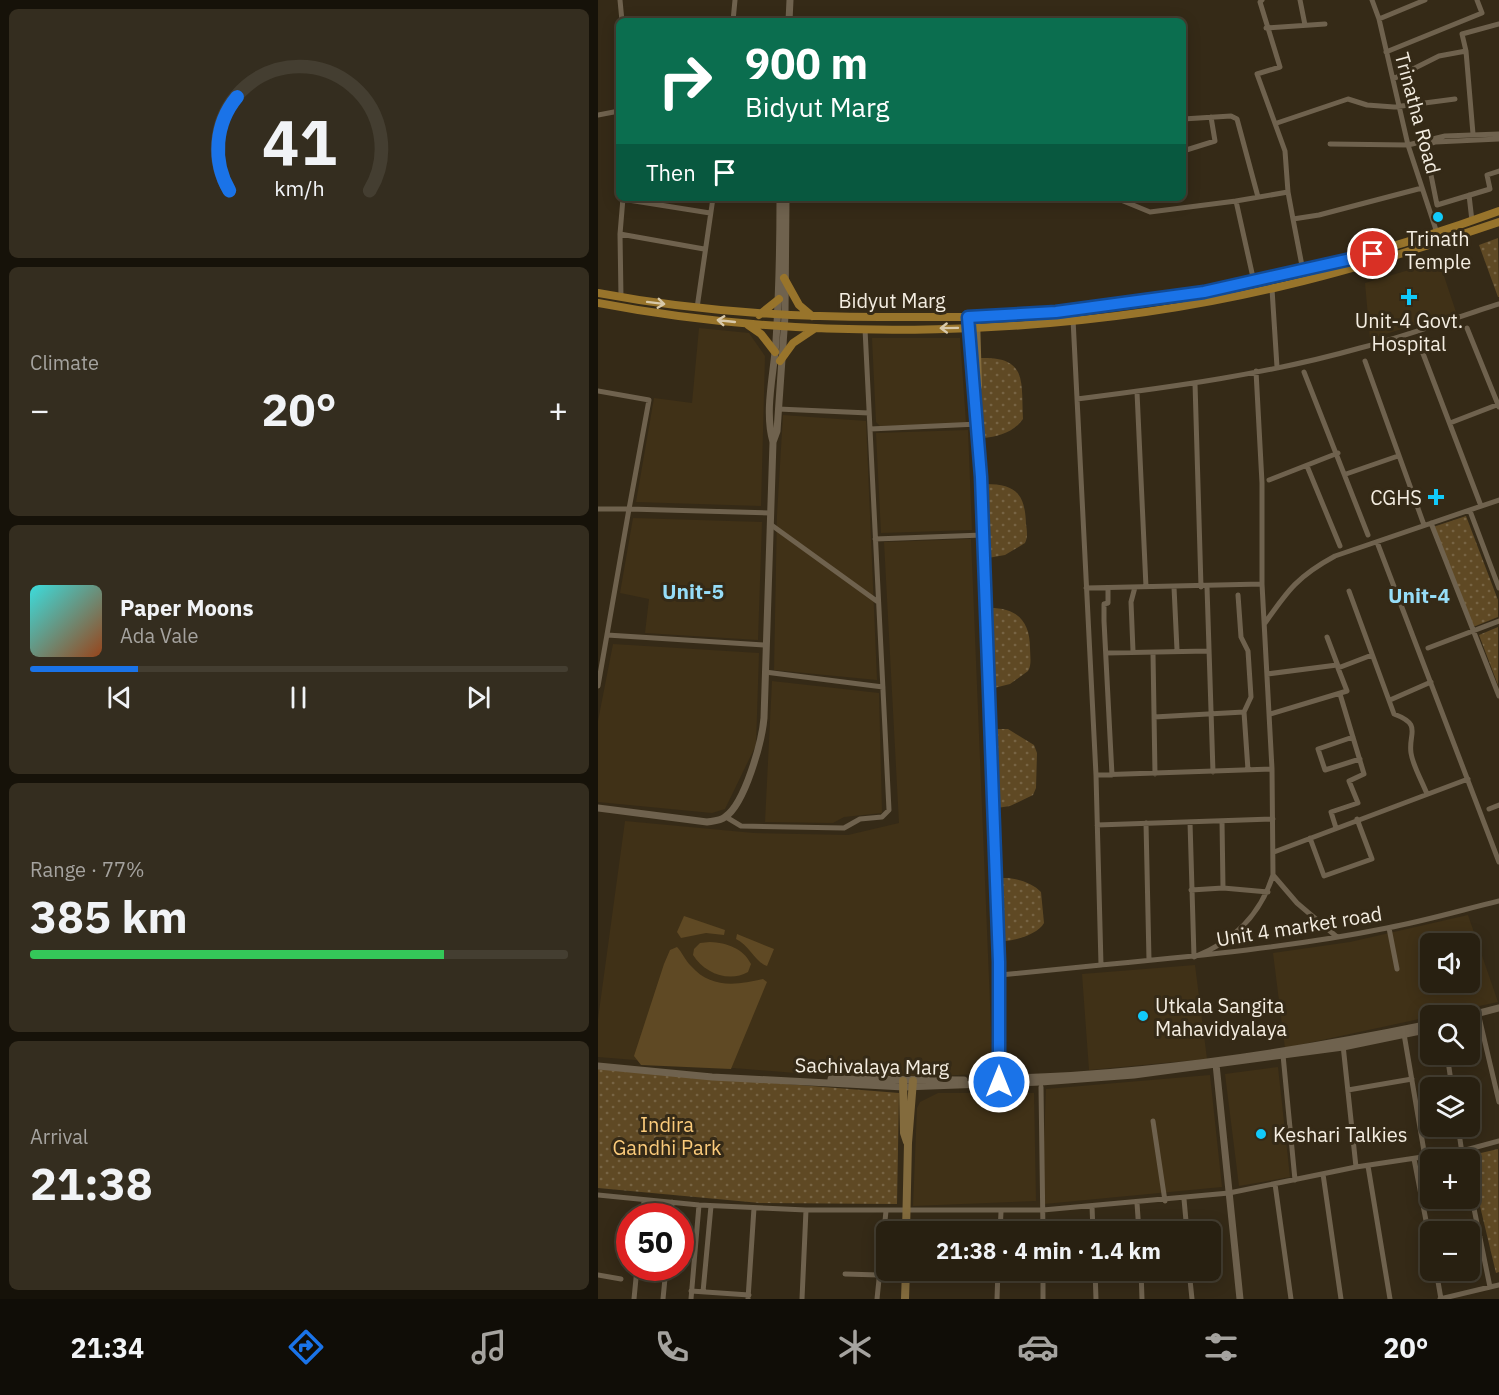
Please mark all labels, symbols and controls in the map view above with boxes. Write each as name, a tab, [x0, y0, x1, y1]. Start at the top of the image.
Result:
text: 900 m	[745, 36, 868, 91]
icon: right	[646, 42, 724, 120]
street label: Trinatha Road	[1389, 49, 1447, 177]
text: Bidyut Marg	[745, 89, 890, 124]
text: 41	[262, 101, 336, 182]
icon: arrive	[708, 156, 741, 189]
text: Then	[646, 158, 696, 187]
text: km/h	[274, 174, 324, 202]
marker: Trinath Temple	[1431, 210, 1445, 224]
place label: Trinath Temple	[1405, 225, 1471, 275]
pin	[1347, 228, 1398, 279]
icon: arrive	[1356, 237, 1389, 270]
street label: Bidyut Marg	[838, 287, 946, 314]
marker: Unit-4 Govt. Hospital	[1400, 288, 1418, 306]
one-way arrow	[645, 298, 665, 309]
place label: Unit-4 Govt. Hospital	[1355, 307, 1463, 357]
one-way arrow	[716, 315, 736, 326]
one-way arrow	[939, 322, 959, 334]
text: Climate	[30, 349, 99, 376]
text: 20°	[261, 380, 337, 438]
text: −	[30, 388, 50, 431]
text: +	[548, 388, 568, 431]
place label: CGHS	[1370, 484, 1422, 511]
marker: CGHS	[1427, 488, 1445, 506]
district label: Unit-5	[662, 577, 724, 605]
district label: Unit-4	[1388, 581, 1450, 609]
text: Paper Moons	[120, 593, 253, 622]
text: Ada Vale	[120, 622, 199, 649]
icon: previous	[103, 681, 136, 714]
icon: pause	[282, 681, 315, 714]
icon: next	[462, 681, 495, 714]
text: Range · 77%	[30, 856, 145, 883]
text: 385 km	[30, 887, 188, 945]
street label: Unit 4 market road	[1214, 900, 1384, 952]
map controls	[1420, 933, 1480, 1281]
button: sound	[1420, 933, 1480, 993]
place label: Utkala Sangita Mahavidyalaya	[1155, 992, 1287, 1042]
button: search	[1420, 1005, 1480, 1065]
marker: Utkala Sangita Mahavidyalaya	[1136, 1009, 1150, 1023]
position arrow	[967, 1050, 1031, 1114]
street label: Sachivalaya Marg	[795, 1051, 950, 1081]
button: layers	[1420, 1077, 1480, 1137]
park label: Indira Gandhi Park	[612, 1111, 722, 1161]
place label: Keshari Talkies	[1273, 1121, 1407, 1148]
text: Arrival	[30, 1123, 88, 1150]
marker: Keshari Talkies	[1254, 1127, 1268, 1141]
button: +	[1420, 1149, 1480, 1209]
text: 21:38	[30, 1154, 153, 1212]
speed limit sign: 50	[616, 1203, 694, 1281]
button: −	[1420, 1221, 1480, 1281]
text: 21:38 · 4 min · 1.4 km	[936, 1236, 1161, 1265]
icon: directions	[285, 1326, 327, 1368]
icon: music	[468, 1326, 510, 1368]
icon: phone	[651, 1326, 693, 1368]
icon: climate	[834, 1326, 876, 1368]
icon: car	[1017, 1326, 1059, 1368]
icon: filters	[1200, 1326, 1242, 1368]
text: 21:34	[71, 1330, 144, 1365]
text: 20°	[1383, 1330, 1428, 1365]

